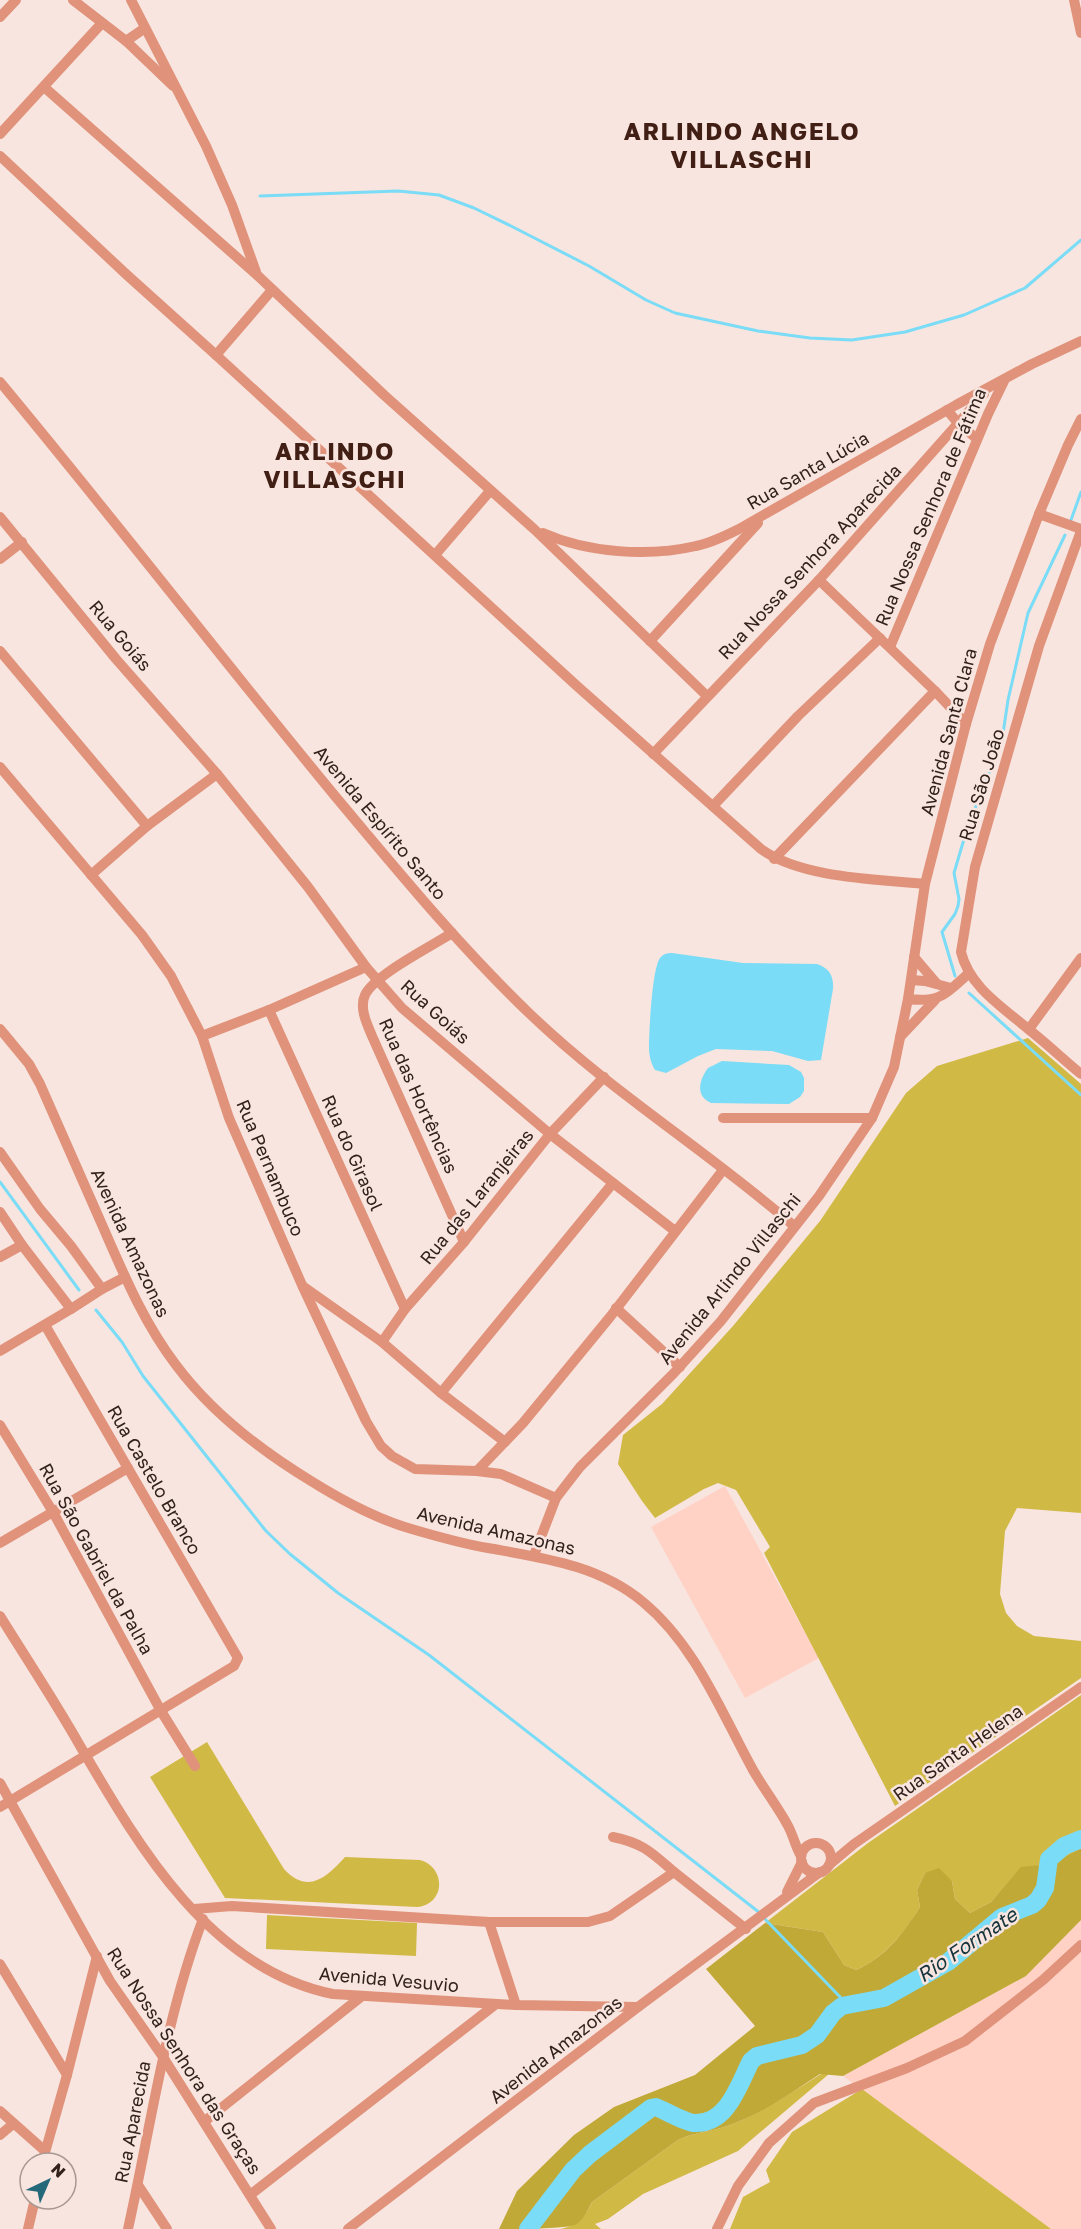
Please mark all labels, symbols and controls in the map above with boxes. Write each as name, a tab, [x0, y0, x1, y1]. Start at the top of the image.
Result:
district label: ARLINDO ANGELO VILLASCHI	[624, 116, 860, 173]
street label: Rua Nossa Senhora de Fátima	[870, 384, 990, 629]
street label: Rua Santa Lúcia	[742, 426, 873, 514]
district label: ARLINDO VILLASCHI	[264, 436, 406, 493]
street label: Rua Nossa Senhora Aparecida	[713, 459, 905, 663]
street label: Rua Goiás	[85, 596, 157, 675]
street label: Avenida Santa Clara	[915, 646, 981, 818]
street label: Rua São João	[954, 726, 1009, 843]
street label: Avenida Espírito Santo	[310, 741, 452, 904]
street label: Rua Goiás	[397, 974, 475, 1048]
street label: Rua das Hortências	[375, 1015, 463, 1177]
street label: Rua do Girasol	[318, 1091, 388, 1214]
street label: Rua Pernambuco	[232, 1096, 310, 1239]
street label: Rua das Laranjeiras	[415, 1124, 538, 1269]
street label: Avenida Amazonas	[87, 1165, 175, 1321]
street label: Avenida Arlindo Villaschi	[653, 1188, 805, 1368]
street label: Rua Castelo Branco	[103, 1401, 207, 1558]
street label: Rua São Gabriel da Palha	[35, 1459, 159, 1658]
street label: Avenida Amazonas	[415, 1501, 577, 1559]
street label: Rua Santa Helena	[888, 1699, 1027, 1805]
water label: Rio Formate	[912, 1901, 1022, 1987]
street label: Rua Nossa Senhora das Graças	[103, 1943, 267, 2178]
street label: Avenida Vesuvio	[318, 1962, 460, 1996]
street label: Avenida Amazonas	[485, 1991, 626, 2108]
street label: Rua Aparecida	[109, 2059, 155, 2185]
north arrow	[18, 2151, 78, 2211]
text: N	[47, 2159, 70, 2182]

